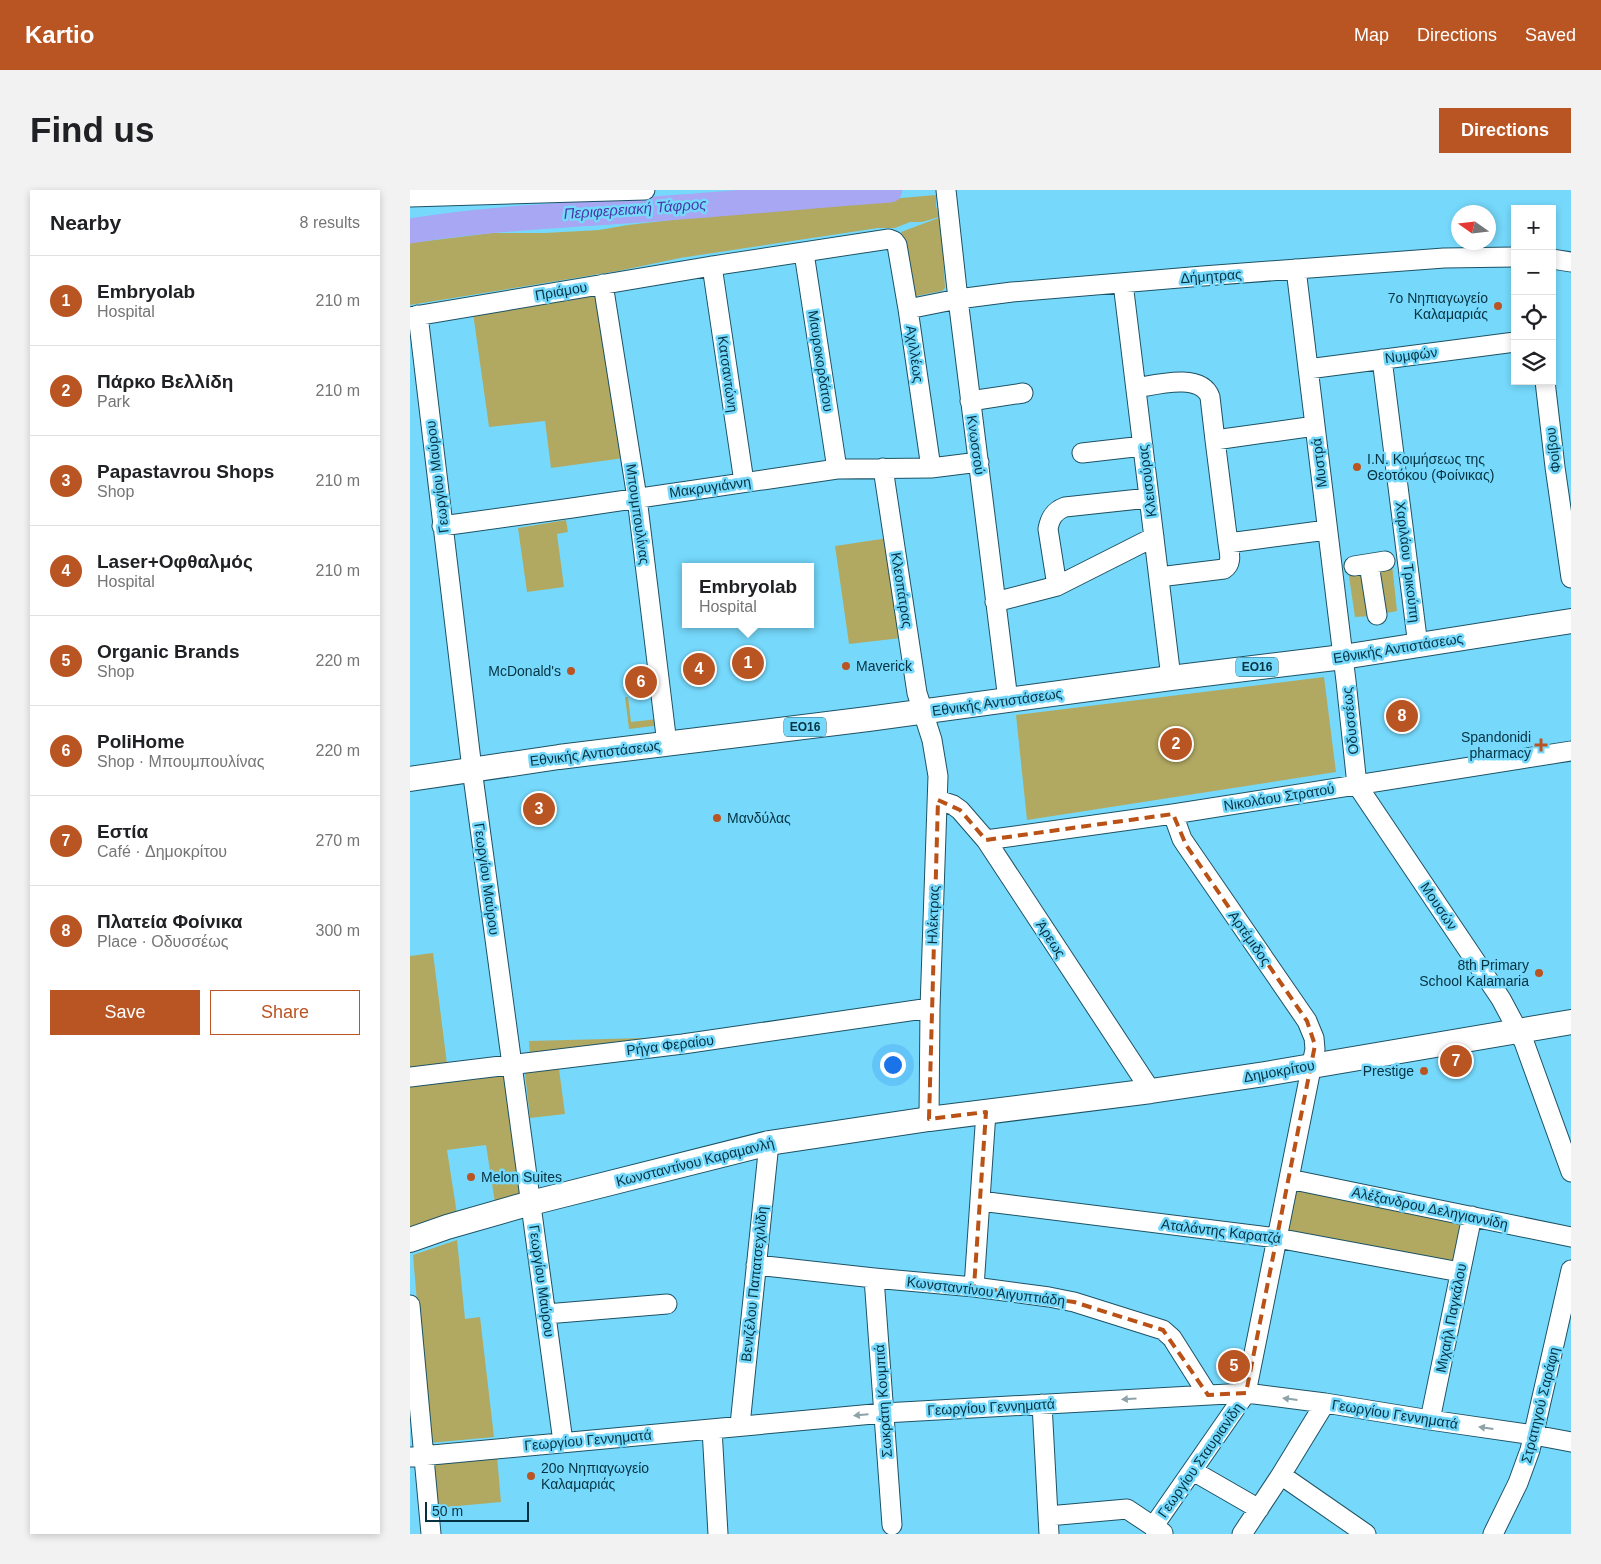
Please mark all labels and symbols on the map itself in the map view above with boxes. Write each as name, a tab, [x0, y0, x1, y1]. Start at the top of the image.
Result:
water label: Περιφερειακή Τάφρος	[563, 195, 708, 222]
north arrow	[1451, 205, 1496, 250]
street label: Δήμητρας	[1180, 266, 1242, 286]
street label: Πριάμου	[534, 279, 588, 303]
place label: 7ο Νηπιαγωγείο Καλαμαριάς	[1388, 290, 1488, 322]
marker: 7ο Νηπιαγωγείο Καλαμαριάς	[1492, 300, 1504, 312]
street label: Μαυροκορδάτου	[805, 309, 837, 413]
street label: Αχιλλέως	[903, 324, 927, 384]
street label: Κατσαντώνη	[715, 335, 741, 413]
street label: Νυμφών	[1384, 344, 1438, 366]
street label: Κνωσσού	[964, 414, 988, 476]
street label: Γεωργίου Μαύρου	[422, 420, 452, 534]
street label: Φοίβου	[1542, 426, 1564, 474]
street label: Μυστρά	[1308, 437, 1330, 489]
street label: Κλεισούρας	[1135, 444, 1159, 518]
place label: Ι.Ν. Κοιμήσεως της Θεοτόκου (Φοίνικας)	[1367, 451, 1494, 483]
marker: Ι.Ν. Κοιμήσεως της Θεοτόκου (Φοίνικας)	[1351, 461, 1363, 473]
street label: Μπουμπουλίνας	[623, 463, 653, 566]
street label: Μακρυγιάννη	[668, 473, 752, 501]
street label: Χαριλάου Τρικούπη	[1393, 501, 1423, 623]
street label: Κλεοπάτρας	[888, 551, 916, 629]
street label: Εθνικής Αντιστάσεως	[1332, 630, 1464, 666]
pin: 1	[732, 644, 764, 682]
pin: 4	[683, 650, 715, 688]
place label: Maverick	[856, 658, 913, 674]
road number: ΕΟ16	[1236, 658, 1278, 677]
marker: Maverick	[840, 660, 852, 672]
place label: McDonald's	[488, 663, 561, 679]
pin: 6	[625, 663, 657, 701]
marker: McDonald's	[565, 665, 577, 677]
street label: Εθνικής Αντιστάσεως	[931, 685, 1063, 719]
street label: Οδυσσέως	[1338, 686, 1361, 755]
pin: 8	[1386, 697, 1418, 735]
road number: ΕΟ16	[784, 718, 826, 736]
pin: 2	[1160, 725, 1192, 763]
place label: Spandonidi pharmacy	[1461, 729, 1531, 761]
street label: Εθνικής Αντιστάσεως	[529, 737, 661, 769]
marker: Spandonidi pharmacy	[1535, 739, 1547, 751]
street label: Νικολάου Στρατού	[1222, 780, 1336, 814]
pin: 3	[523, 790, 555, 828]
place label: Μανδύλας	[727, 810, 791, 826]
marker: Μανδύλας	[711, 812, 723, 824]
street label: Γεωργίου Μαύρου	[471, 822, 503, 936]
street label: Μουσών	[1417, 879, 1461, 933]
street label: Ηλέκτρας	[924, 885, 942, 945]
street label: Αρτέμιδος	[1226, 908, 1275, 968]
street label: Άρεως	[1033, 917, 1069, 961]
place label: 8th Primary School Kalamaria	[1419, 957, 1529, 989]
marker: 8th Primary School Kalamaria	[1533, 967, 1545, 979]
street label: Ρήγα Φεραίου	[625, 1032, 715, 1058]
pin: 7	[1440, 1042, 1472, 1080]
your location	[880, 1052, 906, 1078]
street label: Δημοκρίτου	[1242, 1057, 1316, 1085]
place label: Prestige	[1363, 1063, 1414, 1079]
marker: Prestige	[1418, 1065, 1430, 1077]
street label: Κωνσταντίνου Καραμανλή	[614, 1135, 776, 1189]
place label: Melon Suites	[481, 1169, 562, 1185]
marker: Melon Suites	[465, 1171, 477, 1183]
street label: Αλέξανδρου Δεληγιαννίδη	[1350, 1184, 1510, 1232]
street label: Βενιζέλου Παπατσεχιλίδη	[738, 1205, 770, 1363]
street label: Αταλάντης Καρατζά	[1160, 1216, 1282, 1246]
street label: Γεωργίου Μαύρου	[526, 1224, 558, 1338]
street label: Μιχαήλ Παγκάλου	[1433, 1262, 1469, 1374]
street label: Κωνσταντίνου Αιγυπτιάδη	[906, 1273, 1066, 1309]
street label: Σωκράτη Κουμπιά	[871, 1344, 895, 1458]
street label: Στρατηγού Σαράφη	[1518, 1345, 1562, 1465]
pin: 5	[1218, 1347, 1250, 1385]
one-way arrow	[1282, 1395, 1298, 1403]
street label: Γεωργίου Γεννηματά	[927, 1396, 1055, 1418]
one-way arrow	[1120, 1396, 1136, 1404]
street label: Γεωργίου Γεννηματά	[1331, 1396, 1459, 1432]
street label: Γεωργίου Σταυριανίδη	[1154, 1400, 1246, 1520]
one-way arrow	[853, 1412, 869, 1420]
one-way arrow	[1477, 1424, 1493, 1432]
street label: Γεωργίου Γεννηματά	[524, 1426, 652, 1454]
place label: 20ο Νηπιαγωγείο Καλαμαριάς	[541, 1460, 649, 1492]
marker: 20ο Νηπιαγωγείο Καλαμαριάς	[525, 1470, 537, 1482]
scale bar	[425, 1499, 529, 1522]

